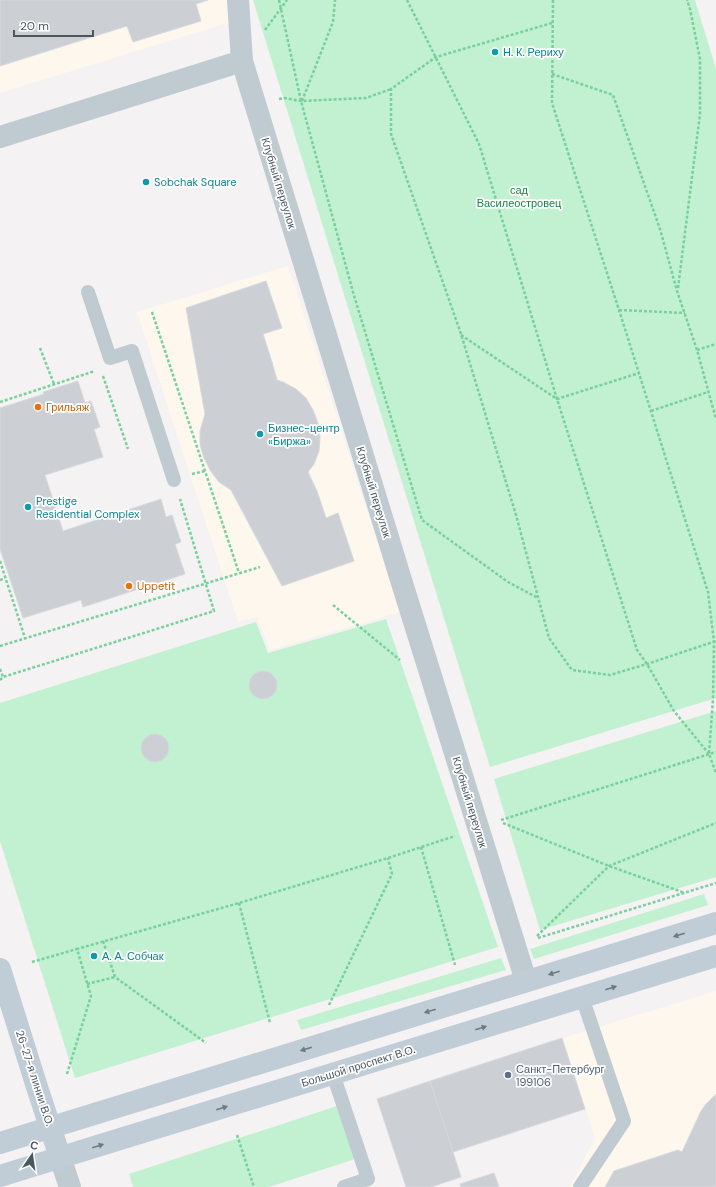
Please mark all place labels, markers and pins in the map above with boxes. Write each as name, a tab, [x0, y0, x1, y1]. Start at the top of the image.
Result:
place label: Н. К. Рериху	[503, 45, 564, 59]
marker: Н. К. Рериху	[490, 47, 500, 57]
place label: Sobchak Square	[154, 175, 237, 189]
marker: Sobchak Square	[141, 177, 151, 187]
place label: Грильяж	[46, 400, 90, 414]
marker: Грильяж	[33, 402, 43, 412]
place label: Бизнес-центр «Биржа»	[268, 421, 340, 448]
marker: Бизнес-центр «Биржа»	[255, 429, 265, 439]
place label: Prestige Residential Complex	[36, 494, 140, 521]
marker: Prestige Residential Complex	[23, 502, 33, 512]
place label: Uppetit	[137, 579, 175, 593]
marker: Uppetit	[124, 581, 134, 591]
place label: А. А. Собчак	[102, 949, 164, 963]
marker: А. А. Собчак	[89, 951, 99, 961]
place label: Санкт-Петербург 199106	[516, 1062, 605, 1089]
marker: Санкт-Петербург 199106	[503, 1070, 513, 1080]

